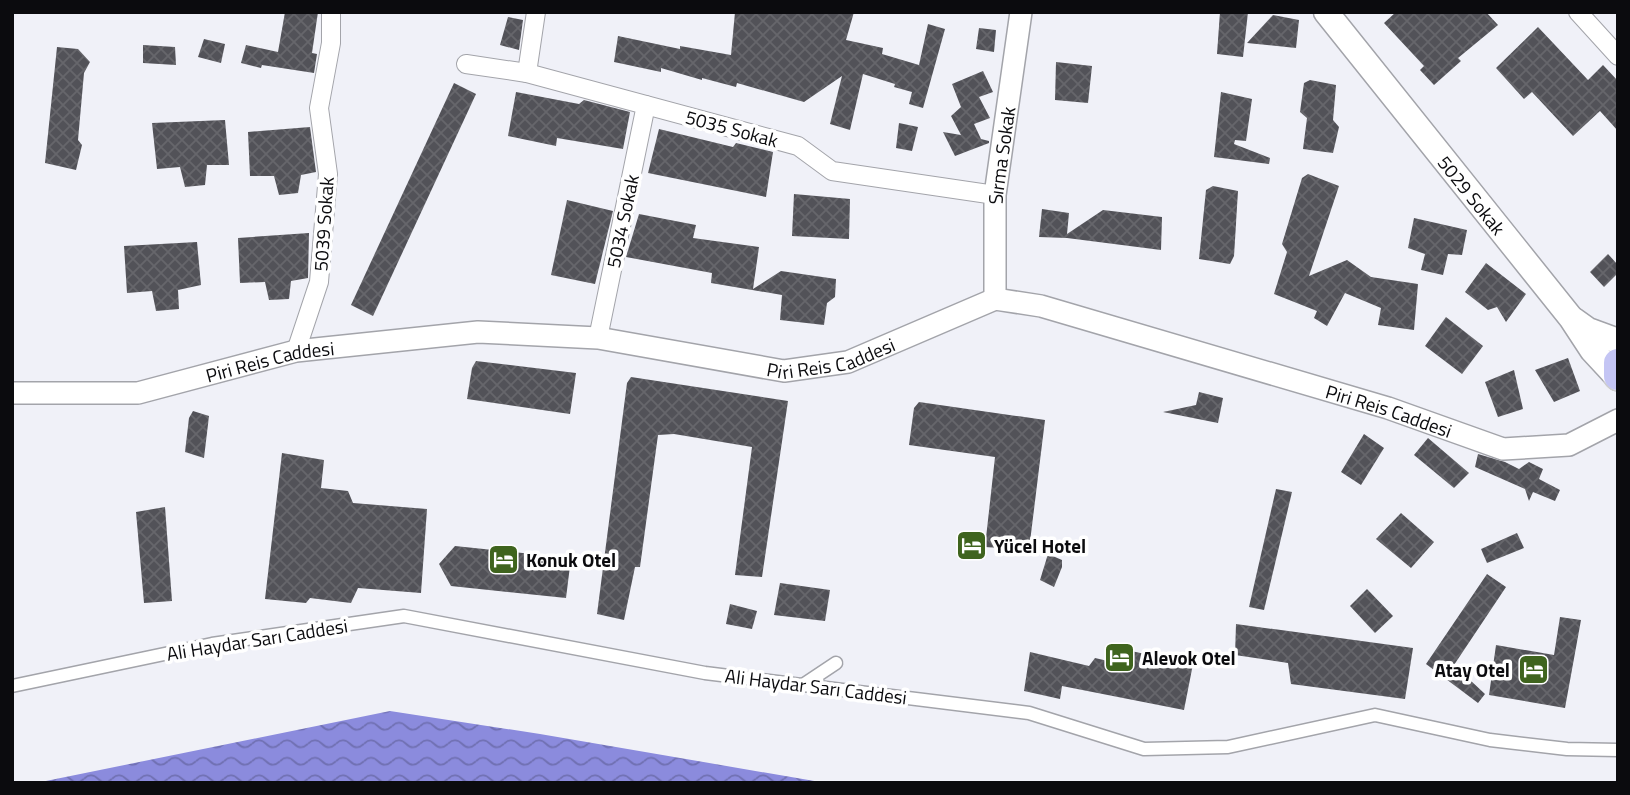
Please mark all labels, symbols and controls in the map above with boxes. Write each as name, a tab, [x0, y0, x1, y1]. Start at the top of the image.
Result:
street label: 5035 Sokak	[682, 102, 782, 154]
street label: Sırma Sokak	[981, 104, 1022, 204]
street label: 5029 Sokak	[1431, 149, 1513, 241]
street label: 5034 Sokak	[598, 172, 646, 270]
street label: 5039 Sokak	[305, 176, 341, 272]
street label: Piri Reis Caddesi	[765, 329, 899, 386]
street label: Piri Reis Caddesi	[202, 333, 335, 389]
street label: Piri Reis Caddesi	[1323, 376, 1456, 444]
hotel icon: Yücel Hotel	[954, 528, 988, 562]
place label: Yücel Hotel	[994, 531, 1086, 560]
hotel icon: Konuk Otel	[486, 542, 520, 576]
place label: Konuk Otel	[526, 545, 616, 574]
street label: Ali Haydar Sarı Caddesi	[164, 610, 350, 668]
hotel icon: Alevok Otel	[1102, 640, 1136, 674]
place label: Alevok Otel	[1142, 643, 1236, 672]
hotel icon: Atay Otel	[1516, 652, 1550, 686]
place label: Atay Otel	[1434, 655, 1510, 684]
street label: Ali Haydar Sarı Caddesi	[723, 660, 909, 712]

